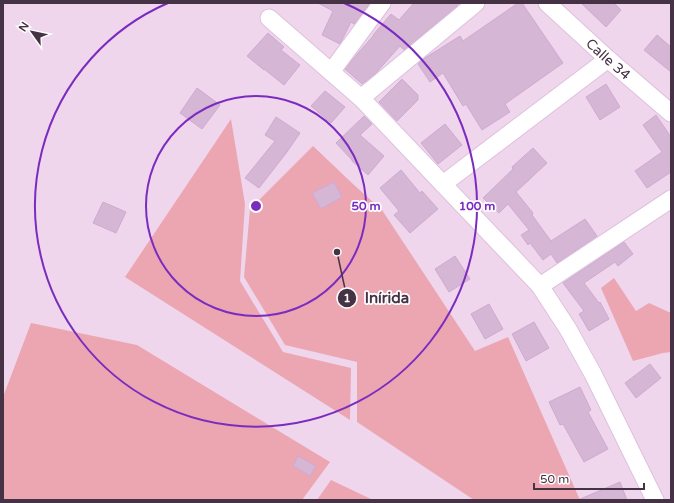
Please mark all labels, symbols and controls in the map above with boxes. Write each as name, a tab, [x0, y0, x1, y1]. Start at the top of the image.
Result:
north arrow	[12, 12, 52, 52]
text: N	[16, 20, 32, 34]
street label: Calle 34	[583, 35, 634, 83]
centre of rings	[249, 199, 263, 213]
text: 50 m	[351, 199, 381, 213]
text: 100 m	[459, 199, 495, 213]
callout: Inírida	[337, 284, 417, 311]
text: Inírida	[365, 289, 409, 307]
text: 1	[343, 291, 351, 305]
scale bar	[534, 465, 644, 491]
text: 50 m	[540, 472, 569, 486]

